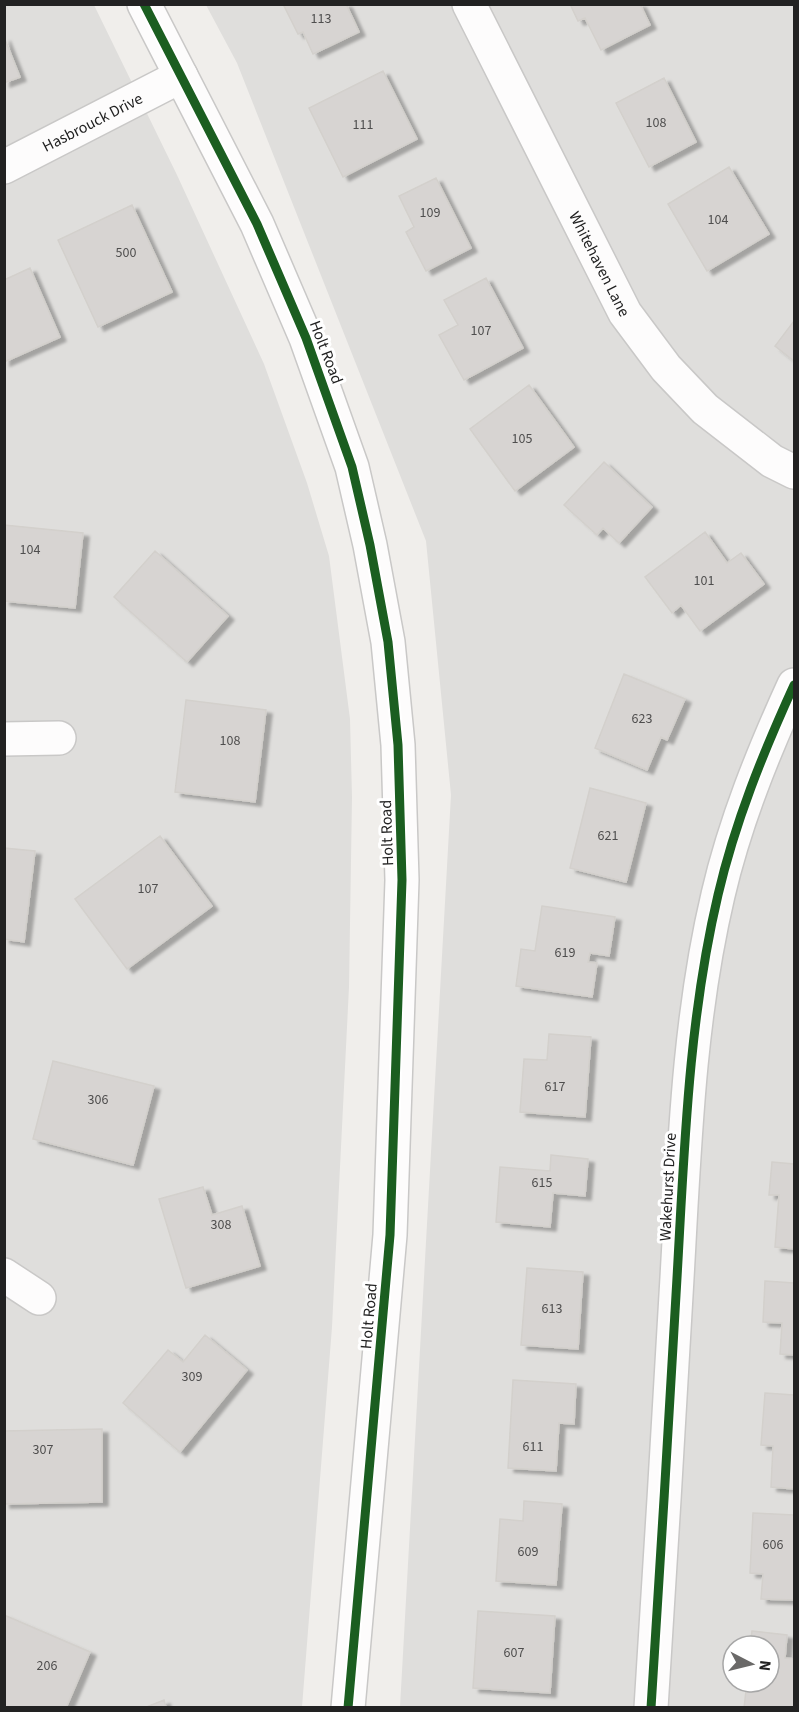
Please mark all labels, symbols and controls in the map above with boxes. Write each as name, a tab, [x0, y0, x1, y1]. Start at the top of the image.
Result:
house number: 113	[311, 9, 331, 29]
street label: Hasbrouck Drive	[39, 88, 147, 158]
house number: 108	[646, 113, 666, 133]
house number: 111	[353, 115, 373, 135]
house number: 109	[420, 203, 440, 223]
street label: Whitehaven Lane	[564, 208, 635, 321]
house number: 104	[708, 210, 728, 230]
house number: 500	[116, 243, 136, 263]
street label: Holt Road	[304, 318, 348, 387]
house number: 107	[471, 321, 491, 341]
house number: 105	[512, 429, 532, 449]
house number: 104	[20, 540, 40, 560]
house number: 101	[694, 571, 714, 591]
house number: 623	[632, 709, 652, 729]
house number: 108	[220, 731, 240, 751]
street label: Holt Road	[375, 800, 399, 866]
house number: 621	[598, 826, 618, 846]
house number: 107	[138, 879, 158, 899]
house number: 619	[555, 943, 575, 963]
house number: 617	[545, 1077, 565, 1097]
house number: 306	[88, 1090, 108, 1110]
street label: Wakehurst Drive	[654, 1132, 682, 1242]
house number: 615	[532, 1173, 552, 1193]
house number: 308	[211, 1215, 231, 1235]
street label: Holt Road	[355, 1282, 383, 1350]
house number: 613	[542, 1299, 562, 1319]
house number: 309	[182, 1367, 202, 1387]
house number: 611	[523, 1437, 543, 1457]
house number: 307	[33, 1440, 53, 1460]
house number: 606	[763, 1535, 783, 1555]
house number: 609	[518, 1542, 538, 1562]
north arrow	[721, 1634, 781, 1694]
house number: 607	[504, 1643, 524, 1663]
house number: 206	[37, 1656, 57, 1676]
text: N	[753, 1659, 776, 1672]

